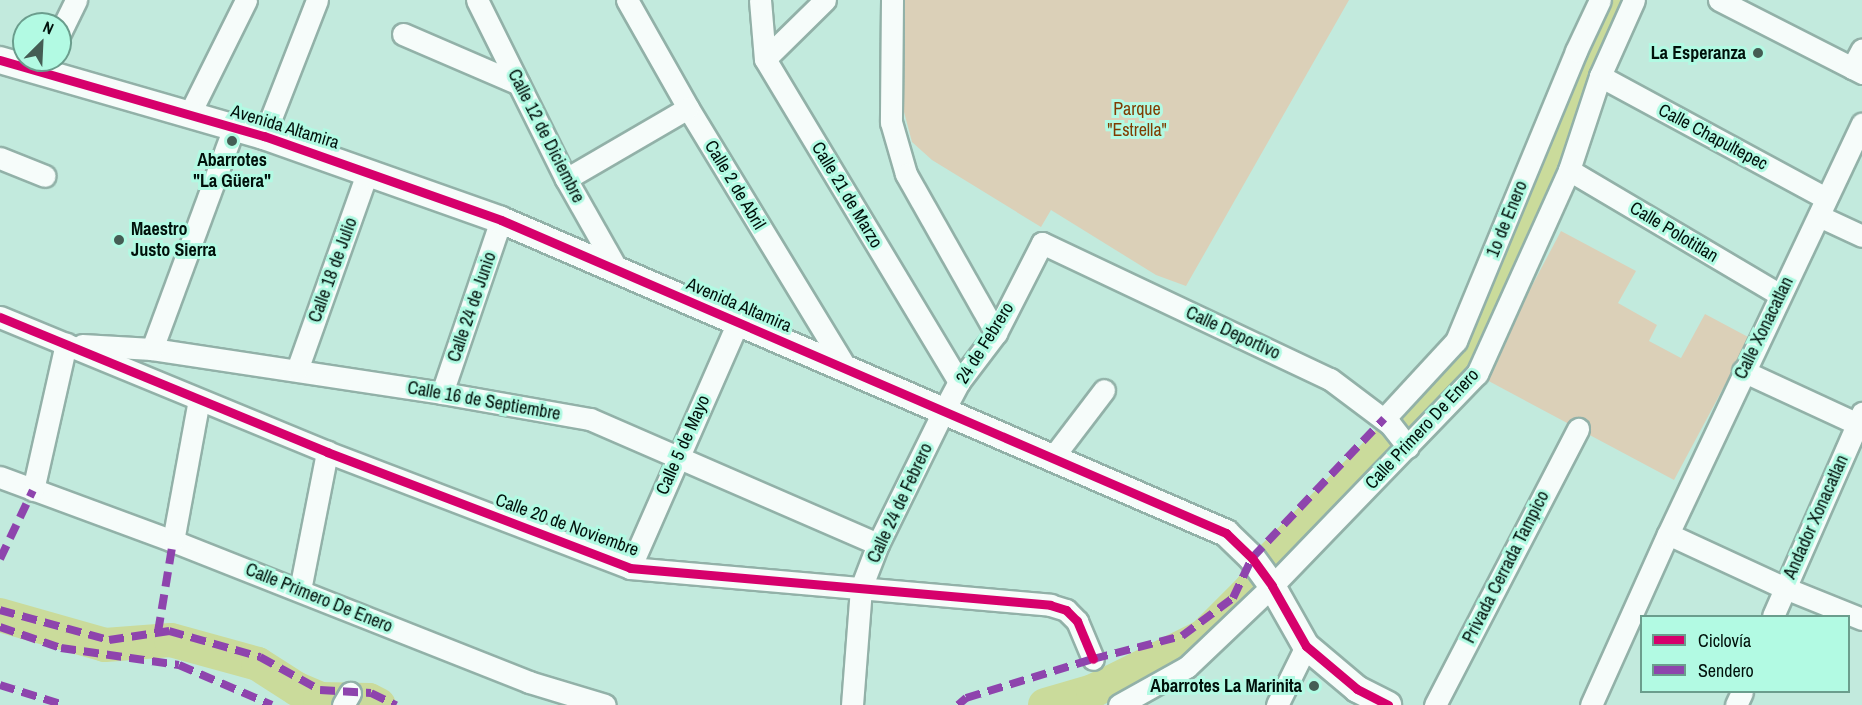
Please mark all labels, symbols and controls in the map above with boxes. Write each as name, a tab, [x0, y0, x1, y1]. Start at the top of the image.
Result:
north arrow	[12, 12, 72, 72]
text: N	[40, 15, 57, 39]
place label: La Esperanza	[1651, 42, 1746, 64]
marker: La Esperanza	[1751, 46, 1765, 60]
street label: Calle 12 de Diciembre	[503, 66, 589, 206]
park label: Parque "Estrella"	[1107, 99, 1167, 142]
street label: Calle Chapultepec	[1655, 99, 1771, 175]
street label: Avenida Altamira	[228, 100, 342, 154]
marker: Abarrotes "La Güera"	[225, 134, 239, 148]
street label: Calle 2 de Abril	[700, 136, 770, 234]
street label: Calle 21 de Marzo	[807, 138, 887, 252]
place label: Abarrotes "La Güera"	[193, 150, 271, 192]
street label: 1o de Enero	[1482, 178, 1532, 260]
street label: Calle Polotitlan	[1626, 197, 1722, 267]
street label: Calle 18 de Julio	[304, 215, 362, 325]
place label: Maestro Justo Sierra	[131, 219, 216, 262]
marker: Maestro Justo Sierra	[112, 233, 126, 247]
street label: Calle 24 de Junio	[443, 249, 501, 365]
street label: Avenida Altamira	[683, 273, 795, 337]
street label: Calle Xonacatlan	[1730, 273, 1798, 383]
street label: 24 de Febrero	[951, 298, 1019, 388]
street label: Calle Deportivo	[1182, 302, 1284, 364]
street label: Calle Primero De Enero	[1361, 364, 1483, 494]
street label: Calle 16 de Septiembre	[406, 377, 562, 425]
street label: Calle 5 de Mayo	[651, 392, 715, 498]
street label: Calle 24 de Febrero	[863, 440, 937, 566]
street label: Andador Xonacatlan	[1779, 452, 1853, 582]
street label: Privada Cerrada Tampico	[1458, 487, 1554, 647]
street label: Calle 20 de Noviembre	[492, 489, 642, 561]
street label: Calle Primero De Enero	[242, 559, 396, 637]
legend	[1640, 615, 1850, 693]
text: Ciclovía	[1698, 628, 1751, 653]
text: Sendero	[1698, 658, 1754, 683]
place label: Abarrotes La Marinita	[1150, 675, 1302, 697]
marker: Abarrotes La Marinita	[1307, 679, 1321, 693]

